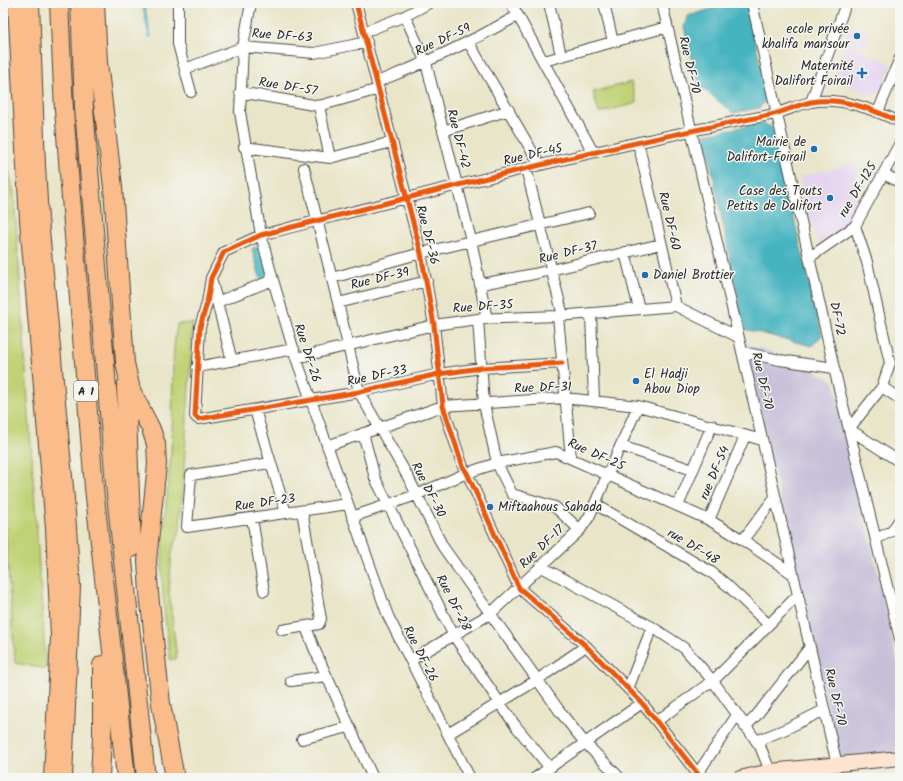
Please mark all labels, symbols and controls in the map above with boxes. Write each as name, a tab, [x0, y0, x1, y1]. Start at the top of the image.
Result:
street label: Rue DF-59	[412, 18, 475, 62]
place label: ecole privée khalifa mansour	[762, 19, 850, 55]
street label: Rue DF-63	[251, 23, 313, 49]
marker: ecole privée khalifa mansour	[852, 31, 862, 41]
street label: Rue DF-70	[672, 34, 706, 96]
place label: Maternité Dalifort Foirail	[774, 56, 854, 92]
marker: Maternité Dalifort Foirail	[856, 67, 868, 79]
street label: Rue DF-57	[257, 72, 320, 102]
street label: Rue DF-42	[440, 107, 476, 171]
place label: Mairie de Dalifort-Foirail	[727, 132, 806, 168]
street label: Rue DF-45	[501, 138, 566, 172]
marker: Mairie de Dalifort-Foirail	[809, 144, 819, 154]
street label: rue DF-125	[833, 157, 883, 222]
place label: Case des Touts Petits de Dalifort	[727, 181, 823, 217]
street label: Rue DF-60	[652, 190, 686, 253]
marker: Case des Touts Petits de Dalifort	[825, 193, 835, 203]
street label: Rue DF-36	[409, 203, 445, 267]
street label: Rue DF-37	[537, 235, 600, 270]
street label: Rue DF-39	[348, 262, 412, 296]
place label: Daniel Brottier	[653, 265, 734, 286]
marker: Daniel Brottier	[640, 270, 650, 280]
street label: Rue DF-35	[452, 294, 515, 320]
street label: DF-72	[823, 300, 851, 338]
street label: Rue DF-26	[288, 321, 326, 385]
street label: Rue DF-70	[745, 350, 779, 412]
street label: Rue DF-33	[345, 359, 409, 393]
place label: El Hadji Abou Diop	[644, 364, 700, 400]
marker: El Hadji Abou Diop	[631, 376, 641, 386]
street label: Rue DF-31	[514, 377, 572, 399]
road number: A 1	[74, 381, 98, 401]
street label: Rue DF-25	[564, 433, 629, 477]
street label: rue DF-54	[694, 443, 736, 503]
street label: Rue DF-30	[405, 459, 451, 522]
street label: Rue DF-23	[233, 488, 297, 518]
place label: Miftaahous Sahada	[498, 497, 602, 518]
marker: Miftaahous Sahada	[485, 502, 495, 512]
street label: Rue DF-17	[515, 519, 570, 574]
street label: rue DF-48	[663, 523, 723, 571]
street label: Rue DF-28	[430, 571, 476, 635]
street label: Rue DF-26	[397, 622, 443, 686]
street label: Rue DF-70	[818, 666, 852, 728]

